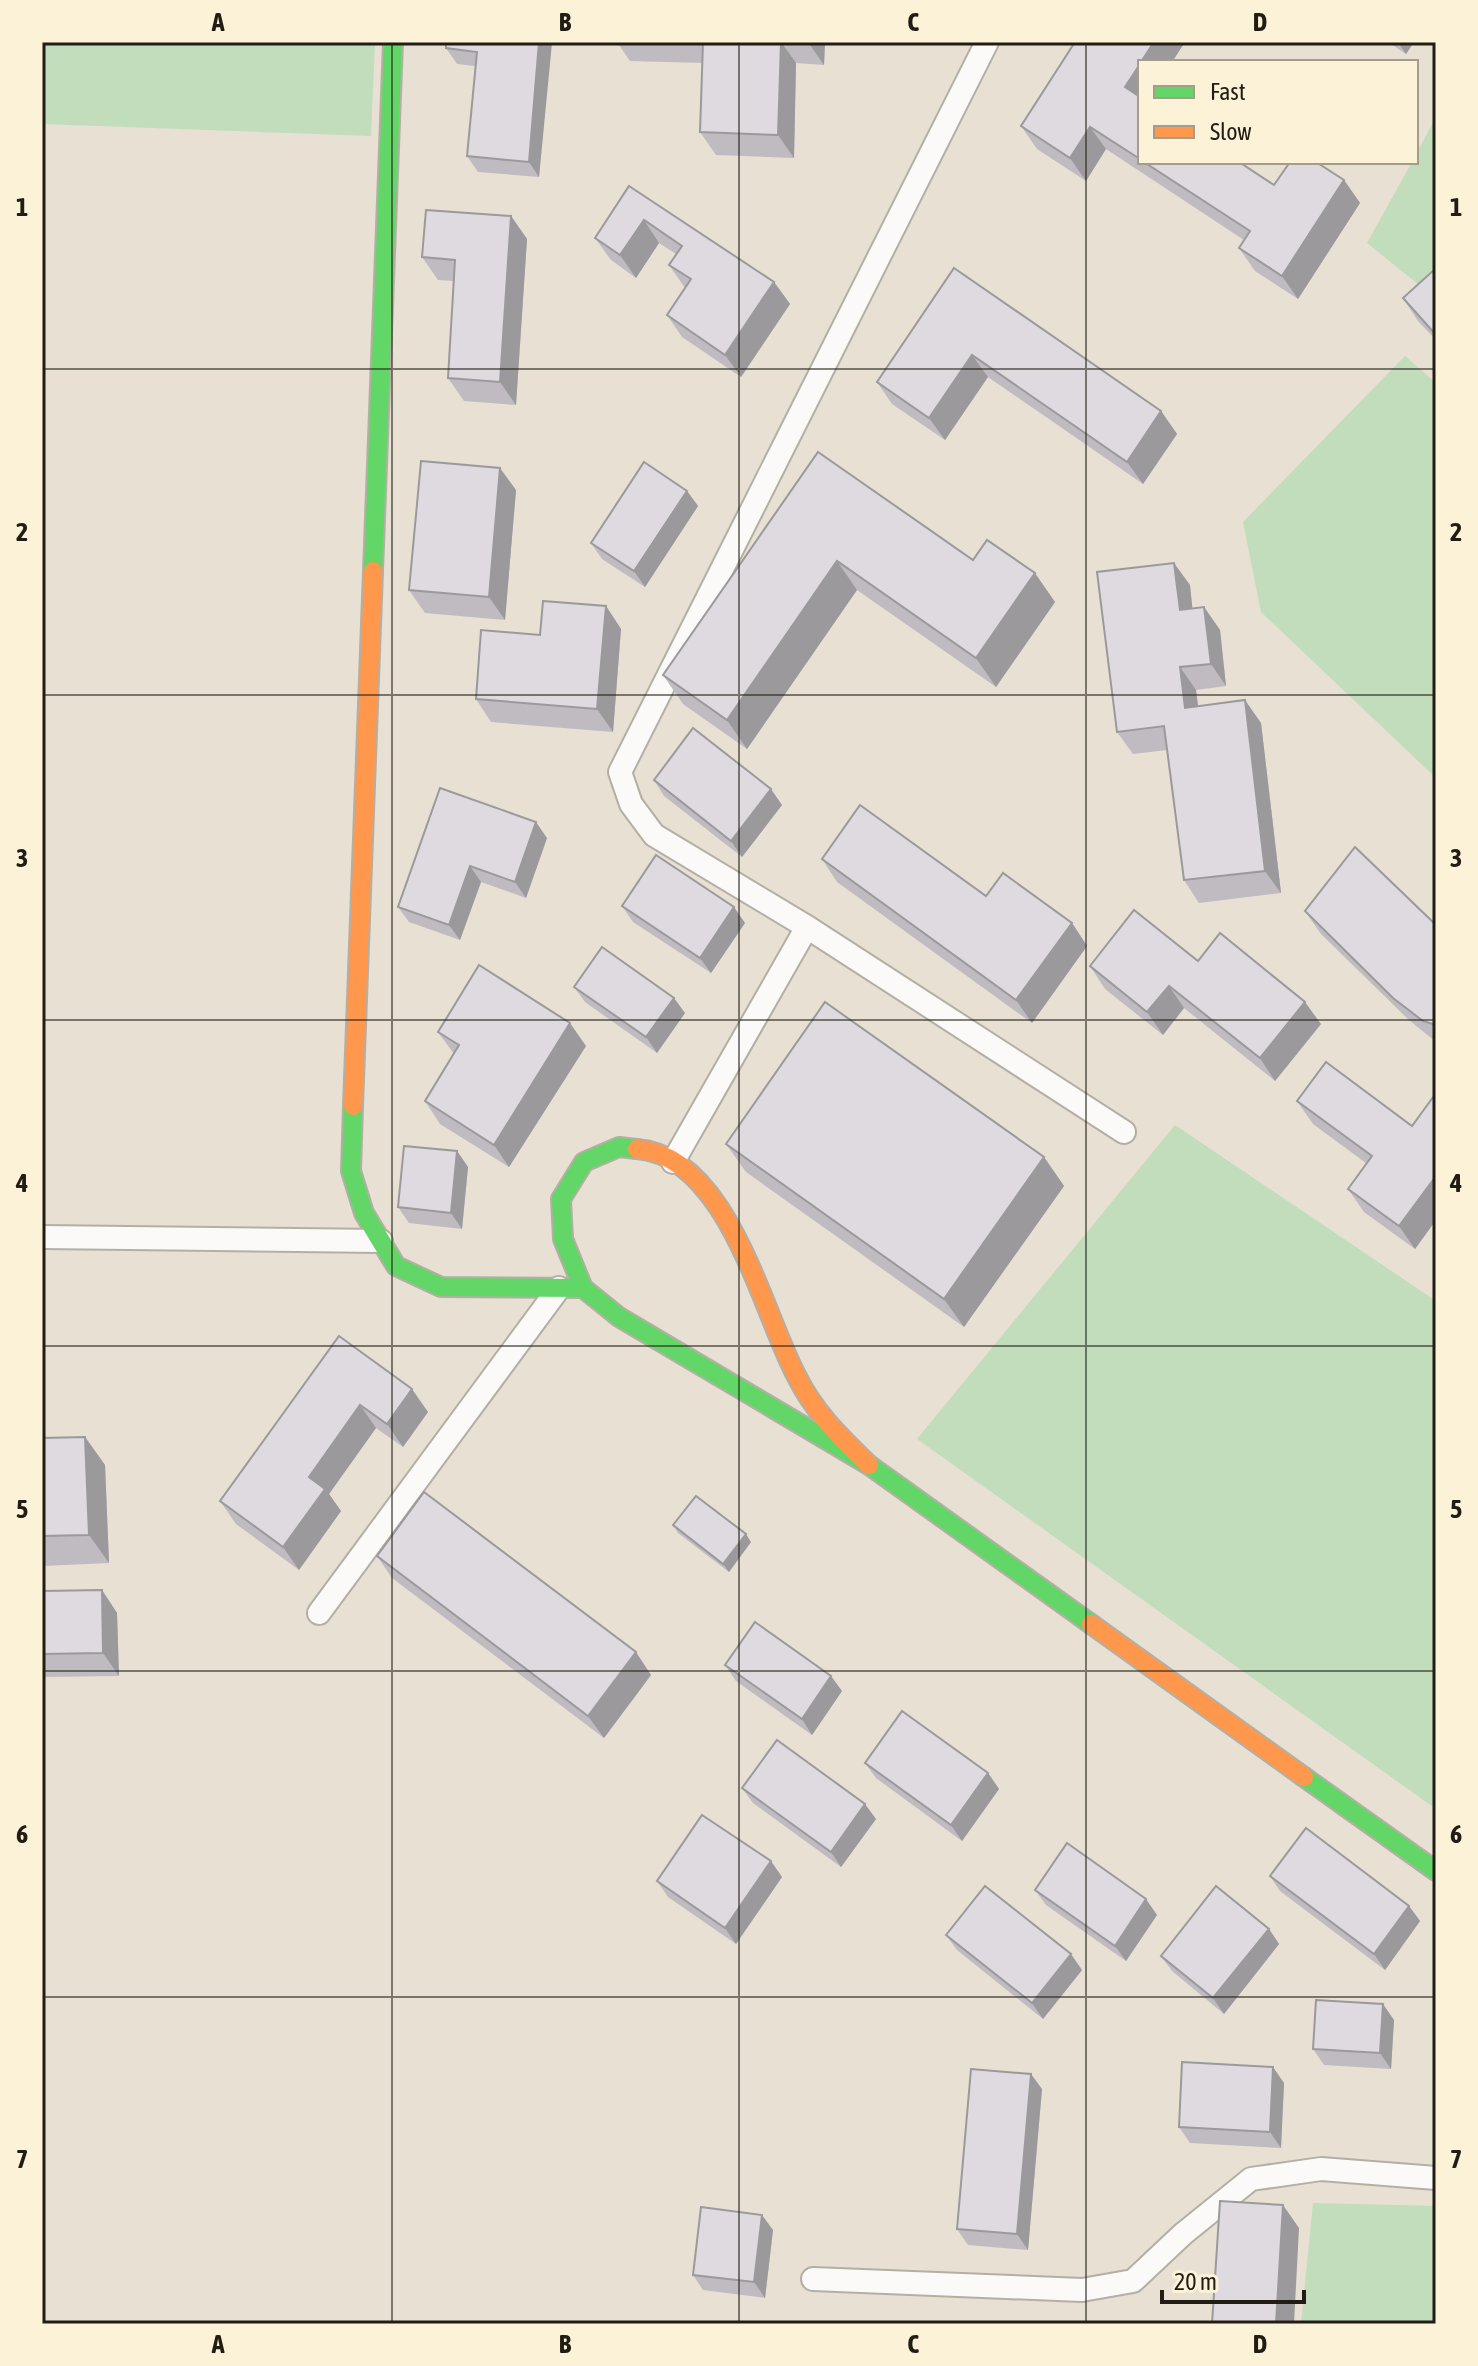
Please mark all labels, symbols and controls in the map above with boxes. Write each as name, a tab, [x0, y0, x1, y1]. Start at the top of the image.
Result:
text: A	[211, 7, 225, 37]
text: B	[559, 7, 572, 37]
text: C	[907, 7, 919, 37]
text: D	[1253, 7, 1267, 37]
legend	[1138, 60, 1418, 164]
text: Fast	[1210, 78, 1246, 105]
text: Slow	[1210, 118, 1252, 145]
text: 1	[16, 192, 28, 222]
text: 1	[1450, 192, 1462, 222]
text: 2	[16, 517, 28, 547]
text: 2	[1450, 517, 1462, 547]
text: 3	[16, 843, 28, 873]
text: 3	[1450, 843, 1462, 873]
text: 4	[15, 1168, 28, 1198]
text: 4	[1449, 1168, 1462, 1198]
text: 5	[16, 1494, 28, 1524]
text: 5	[1450, 1494, 1462, 1524]
text: 6	[16, 1819, 28, 1849]
text: 6	[1450, 1819, 1462, 1849]
text: 7	[16, 2144, 28, 2174]
text: 7	[1450, 2144, 1462, 2174]
scale bar	[1162, 2254, 1304, 2304]
text: 20 m	[1174, 2268, 1217, 2295]
text: A	[211, 2329, 225, 2359]
text: B	[559, 2329, 572, 2359]
text: C	[907, 2329, 919, 2359]
text: D	[1253, 2329, 1267, 2359]

